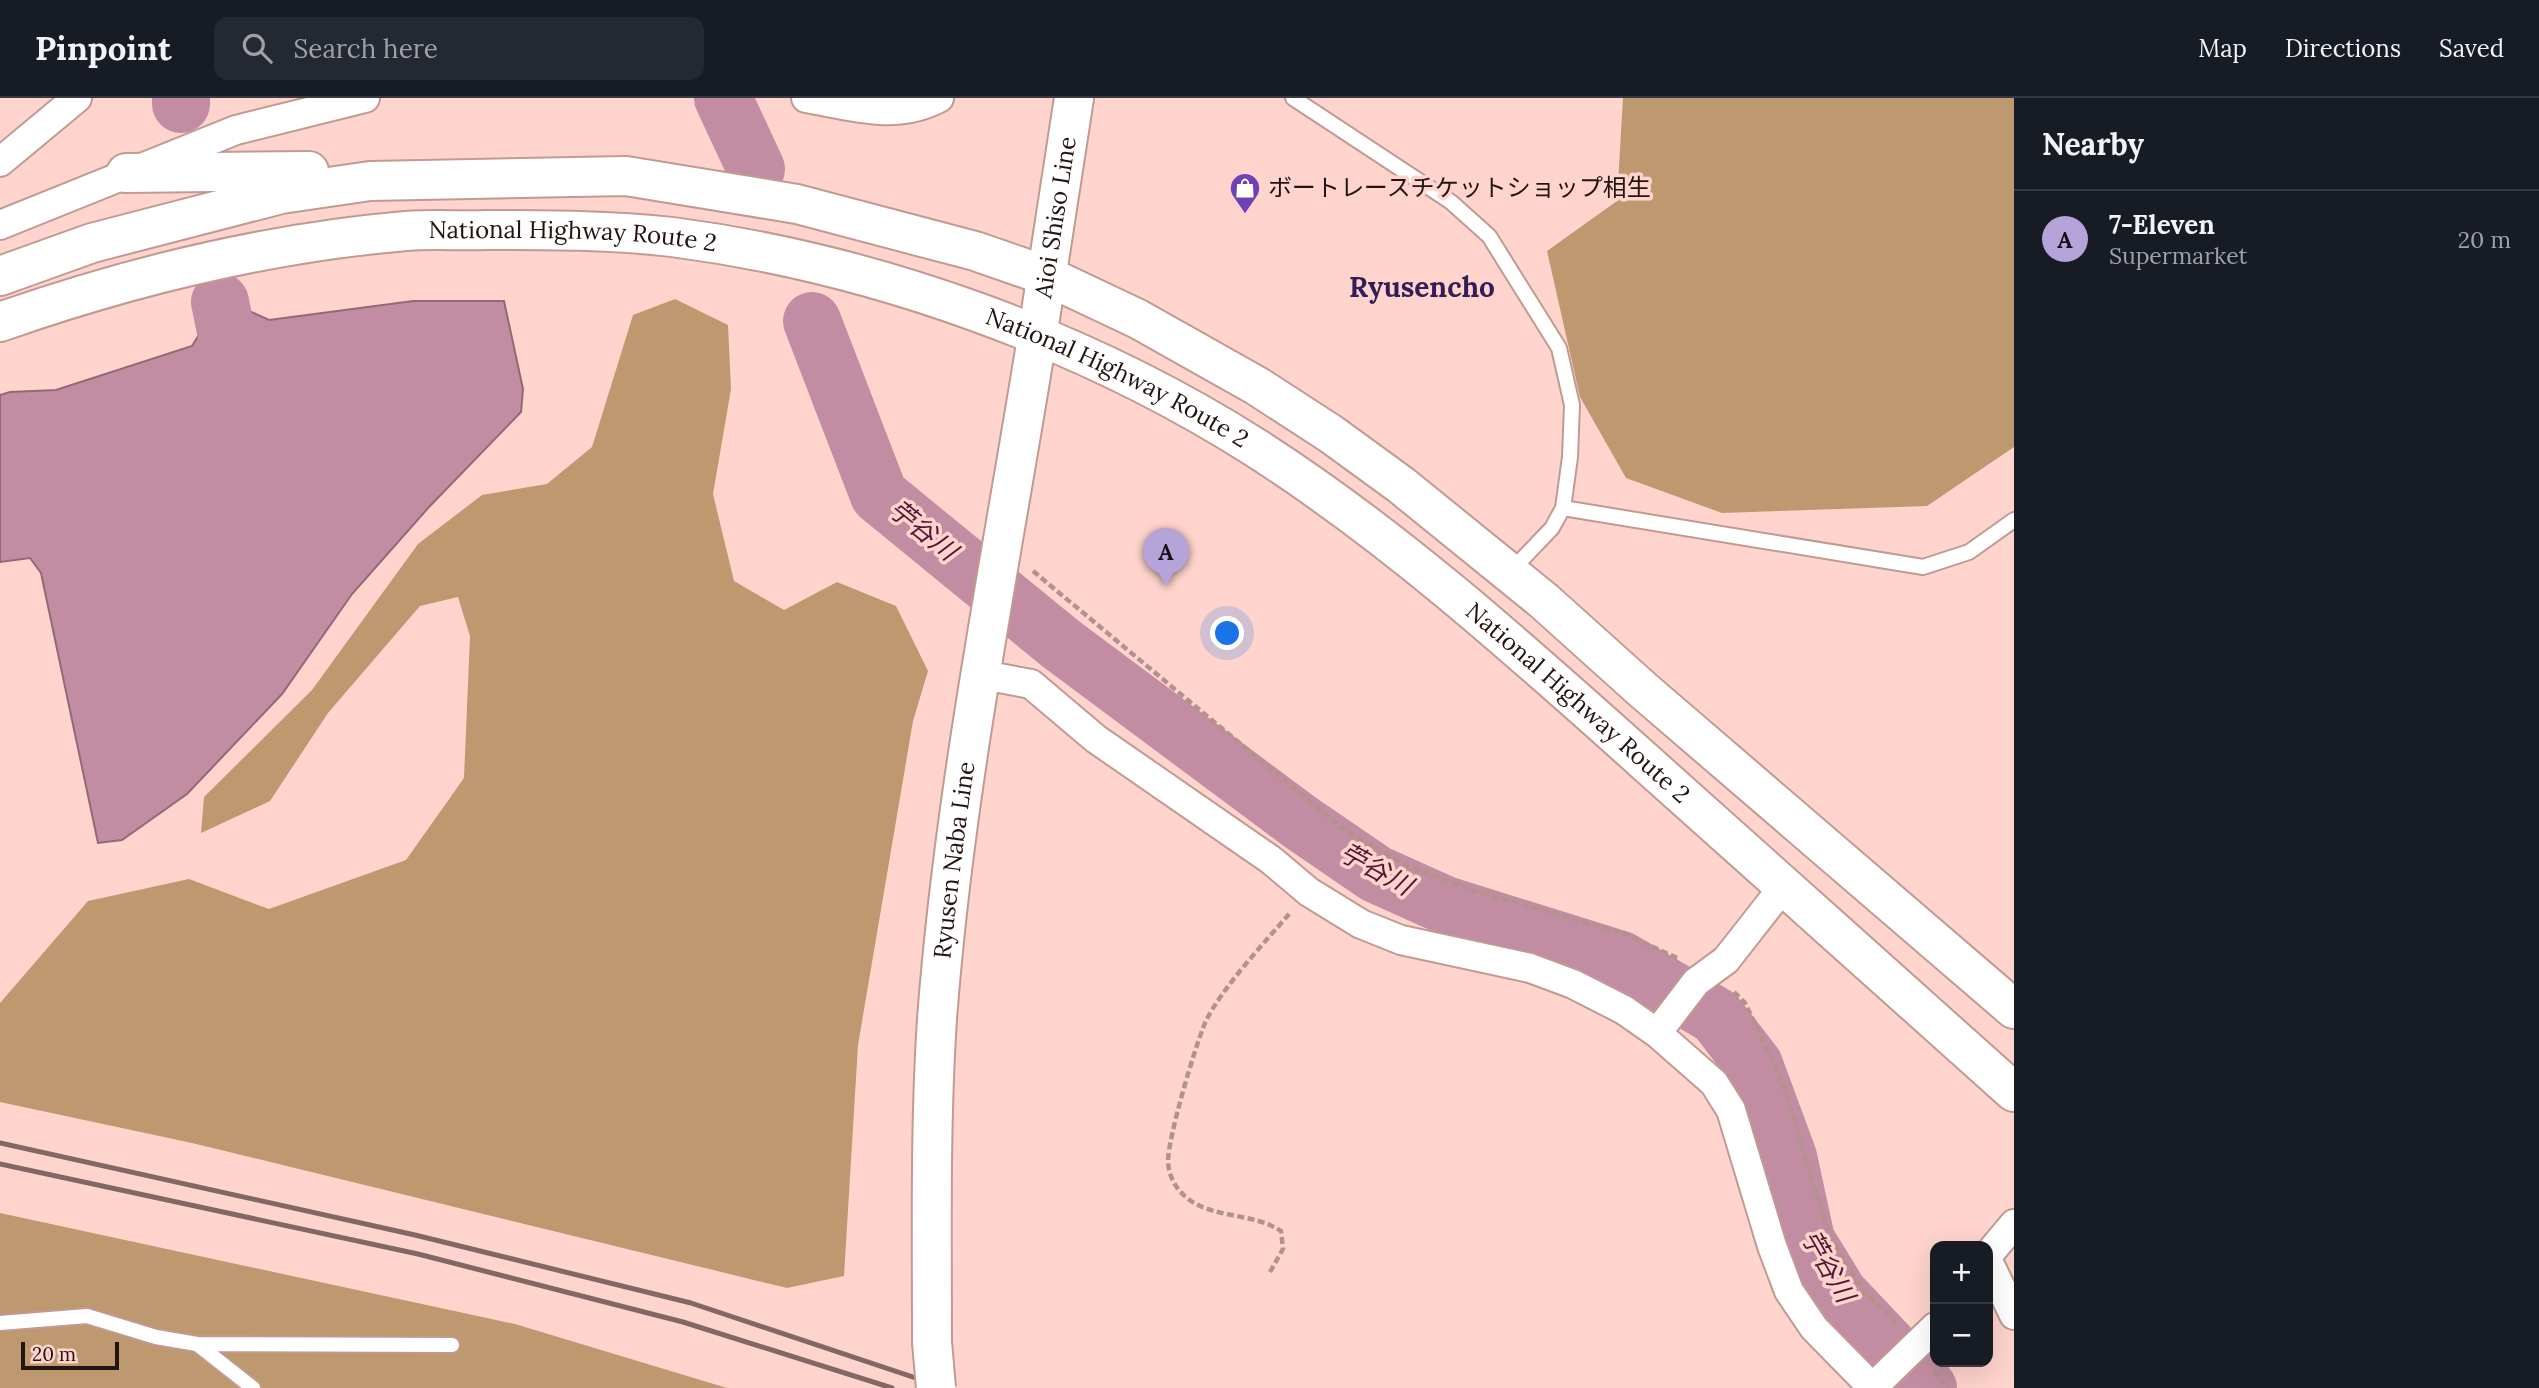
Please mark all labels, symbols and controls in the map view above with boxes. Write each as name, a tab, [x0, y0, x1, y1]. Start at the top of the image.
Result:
search box	[214, 17, 704, 80]
text: Pinpoint	[35, 27, 172, 69]
icon: search	[238, 29, 276, 67]
text: Search here	[294, 32, 438, 65]
text: Map	[2198, 33, 2247, 64]
text: Directions	[2285, 33, 2401, 64]
text: Saved	[2439, 33, 2504, 64]
text: Nearby	[2042, 125, 2144, 163]
street label: Aioi Shiso Line	[1027, 134, 1083, 301]
shop icon: ボートレースチケットショップ相生	[1228, 171, 1262, 215]
place label: ボートレースチケットショップ相生	[1268, 172, 1651, 203]
text: 7-Eleven	[2109, 208, 2215, 241]
street label: National Highway Route 2	[428, 214, 719, 258]
text: A	[2057, 225, 2073, 254]
text: 20 m	[2458, 225, 2511, 254]
text: Supermarket	[2109, 241, 2247, 270]
district label: Ryusencho	[1349, 269, 1495, 305]
street label: National Highway Route 2	[982, 301, 1255, 455]
water label: 苧谷川	[883, 492, 966, 569]
pin: A	[1143, 528, 1189, 586]
street label: National Highway Route 2	[1460, 595, 1697, 810]
your location	[1210, 616, 1244, 650]
street label: Ryusen Naba Line	[926, 759, 982, 960]
water label: 苧谷川	[1334, 835, 1421, 903]
water label: 苧谷川	[1795, 1224, 1864, 1310]
map controls	[1930, 1241, 1993, 1367]
button: +	[1930, 1241, 1993, 1304]
button: −	[1930, 1304, 1993, 1367]
scale bar	[21, 1339, 119, 1371]
text: 20 m	[32, 1342, 76, 1366]

